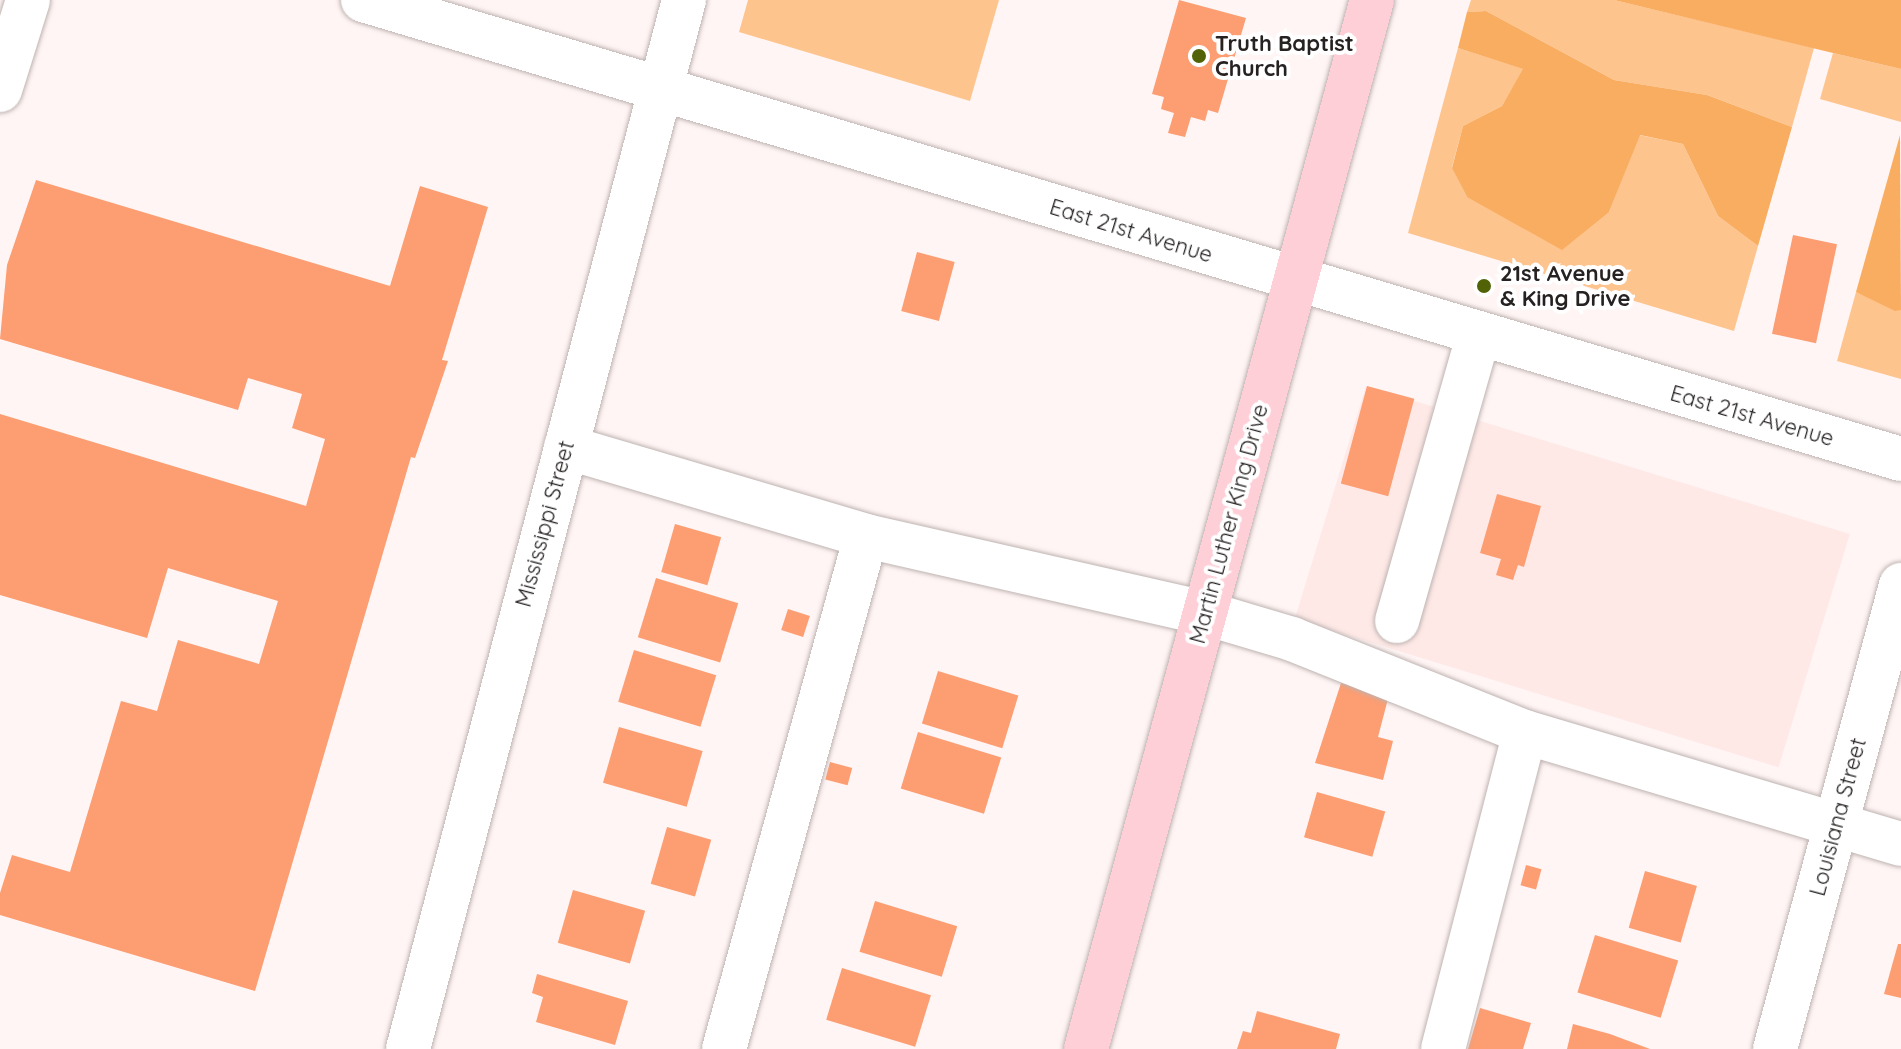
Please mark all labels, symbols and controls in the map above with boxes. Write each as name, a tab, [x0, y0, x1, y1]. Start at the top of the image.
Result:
place label: Truth Baptist Church	[1215, 30, 1354, 82]
marker: Truth Baptist Church	[1190, 47, 1208, 65]
street label: East 21st Avenue	[1046, 194, 1216, 268]
place label: 21st Avenue & King Drive	[1500, 260, 1630, 312]
marker: 21st Avenue & King Drive	[1475, 277, 1493, 295]
street label: East 21st Avenue	[1667, 380, 1837, 452]
street label: Martin Luther King Drive	[1184, 401, 1274, 647]
street label: Mississippi Street	[510, 438, 580, 610]
street label: Louisiana Street	[1804, 735, 1872, 899]

